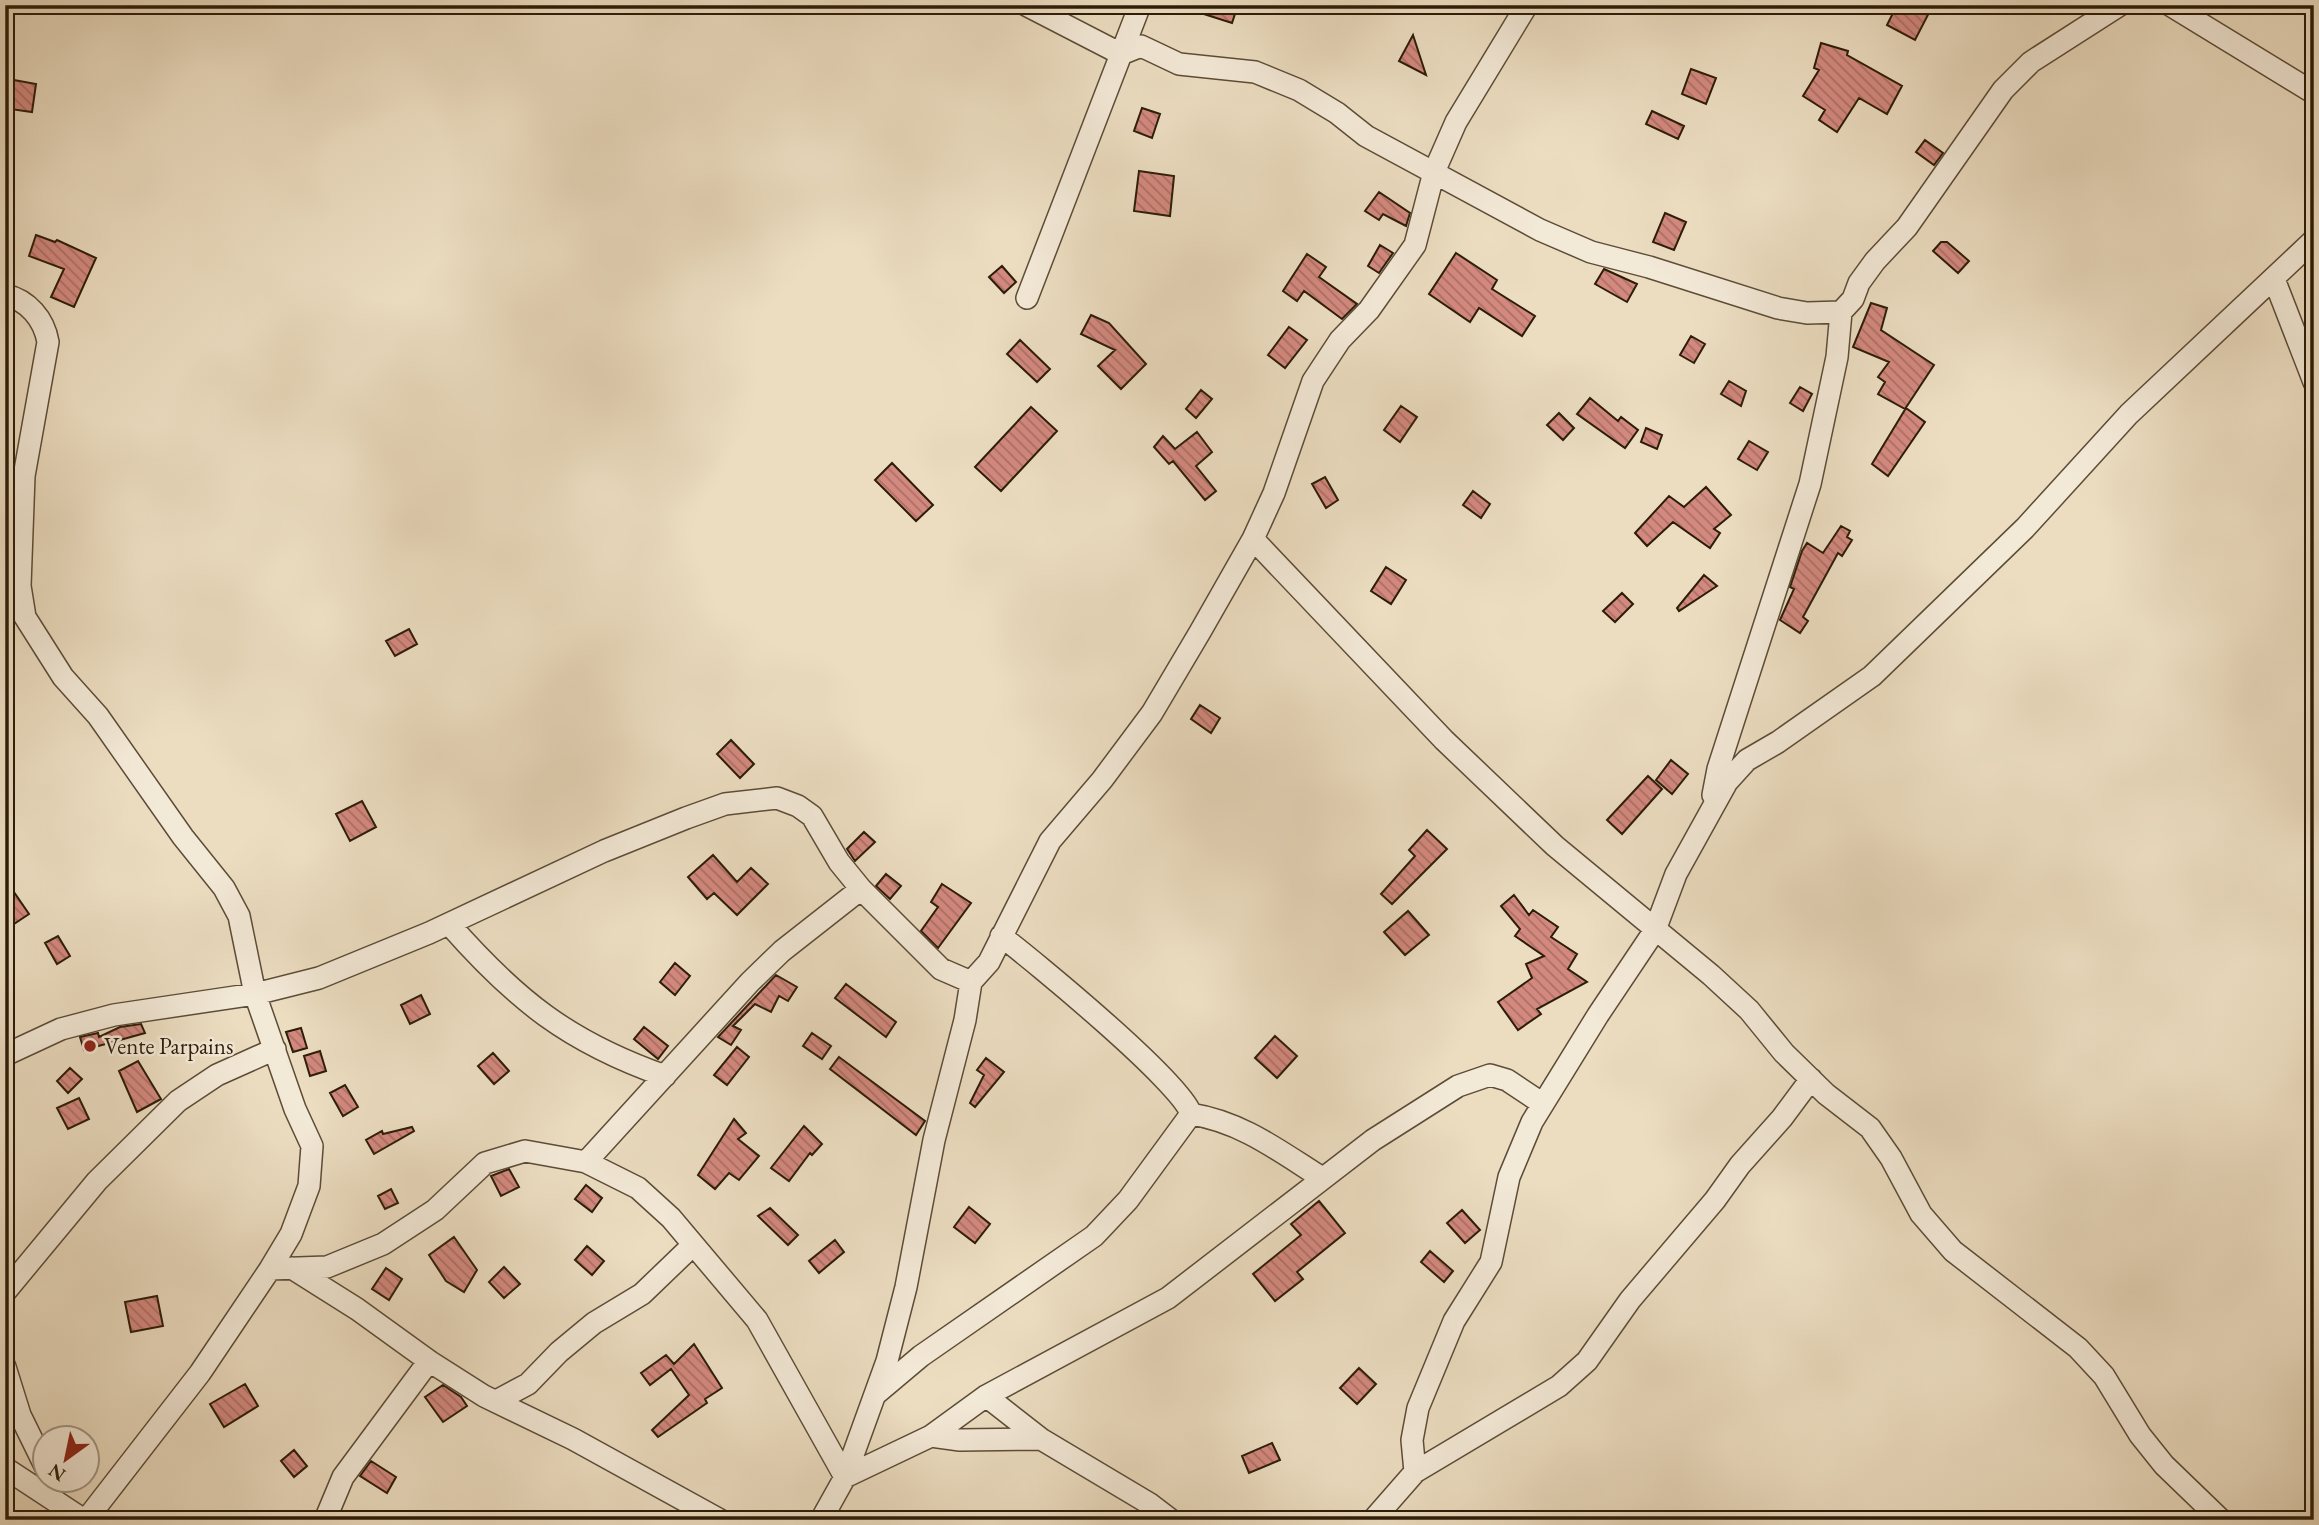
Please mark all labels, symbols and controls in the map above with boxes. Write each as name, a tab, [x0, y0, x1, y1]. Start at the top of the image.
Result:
place label: Vente Parpains	[104, 1031, 233, 1061]
marker: Vente Parpains	[82, 1038, 98, 1054]
north arrow	[32, 1424, 102, 1494]
text: N	[43, 1458, 70, 1488]

